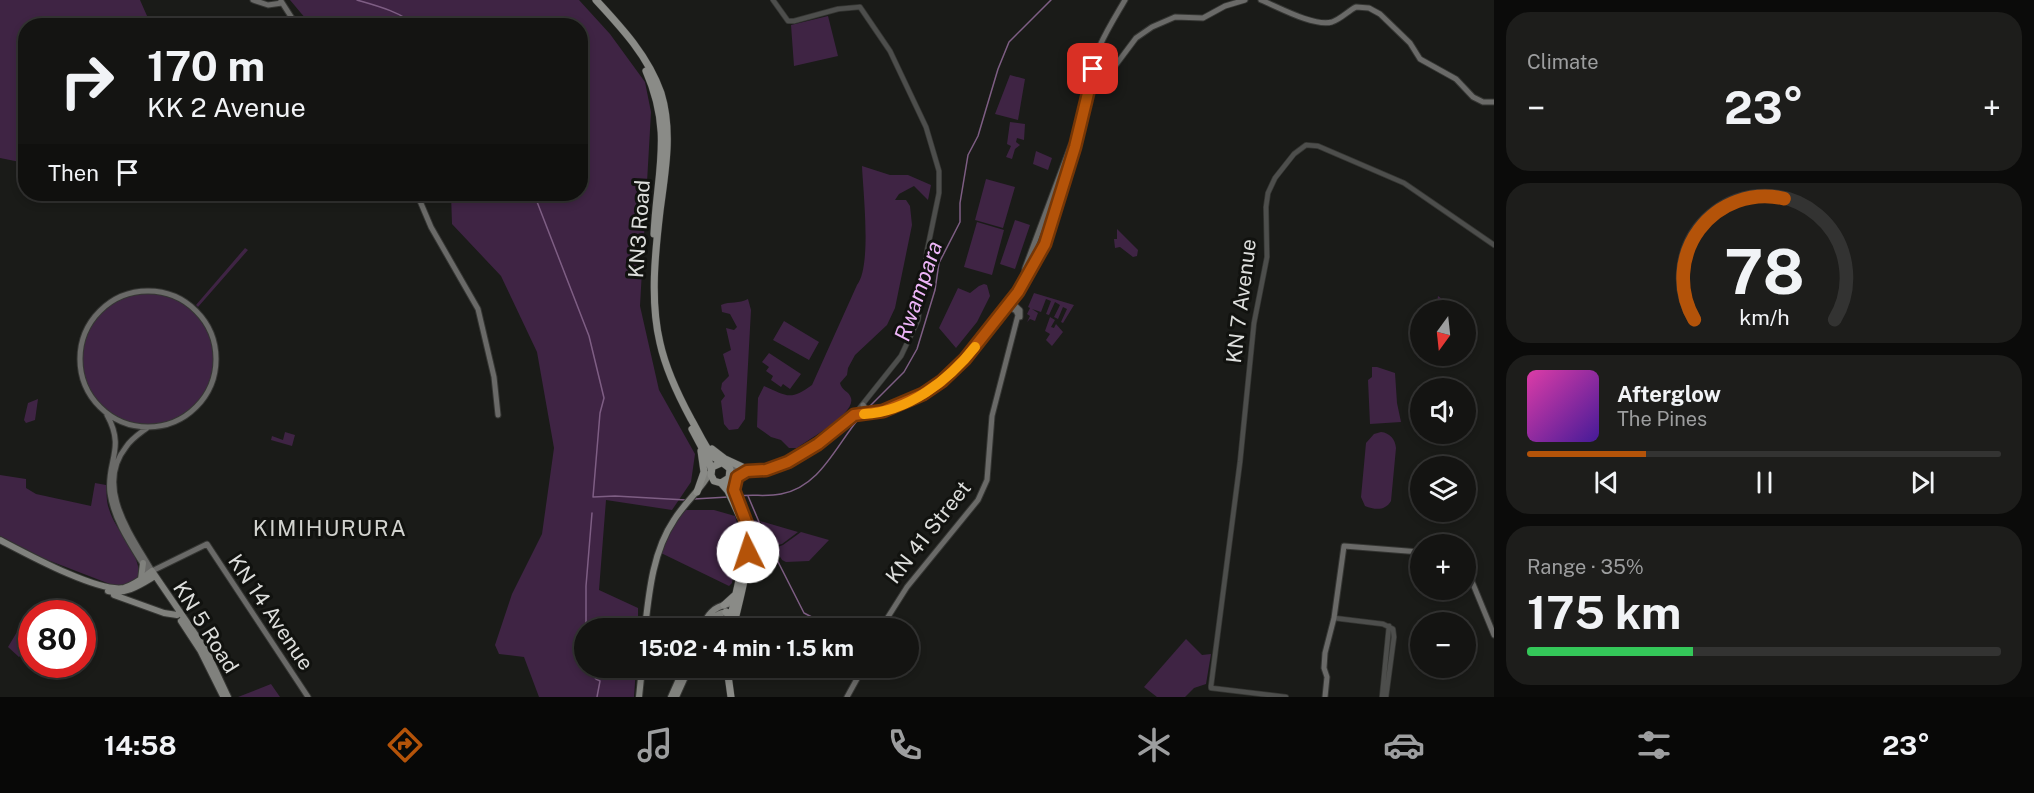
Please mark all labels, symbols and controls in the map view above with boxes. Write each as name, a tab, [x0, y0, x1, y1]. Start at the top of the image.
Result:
text: 170 m	[147, 41, 265, 90]
icon: right	[48, 42, 126, 120]
pin	[1067, 43, 1118, 94]
text: Climate	[1527, 50, 1599, 74]
icon: arrive	[1076, 52, 1109, 85]
text: 23°	[1724, 81, 1804, 134]
text: −	[1527, 89, 1545, 127]
text: +	[1983, 89, 2001, 127]
text: KK 2 Avenue	[147, 91, 306, 123]
icon: arrive	[111, 156, 144, 189]
text: Then	[48, 160, 99, 186]
street label: KN3 Road	[623, 179, 655, 279]
text: 78	[1724, 235, 1804, 308]
water label: Rwampara	[889, 237, 947, 345]
street label: KN 7 Avenue	[1221, 237, 1261, 365]
north arrow	[1410, 300, 1476, 366]
map controls	[1410, 300, 1476, 678]
text: km/h	[1739, 305, 1789, 330]
button: sound	[1410, 378, 1476, 444]
text: Afterglow	[1617, 381, 1721, 407]
text: The Pines	[1617, 407, 1707, 431]
button: layers	[1410, 456, 1476, 522]
icon: previous	[1590, 466, 1623, 499]
icon: pause	[1748, 466, 1781, 499]
icon: next	[1906, 466, 1939, 499]
street label: KN 41 Street	[880, 476, 976, 588]
district label: KIMIHURURA	[253, 515, 407, 541]
position arrow	[716, 520, 780, 584]
button: +	[1410, 534, 1476, 600]
street label: KN 14 Avenue	[223, 549, 319, 675]
text: Range · 35%	[1527, 555, 1644, 579]
street label: KN 5 Road	[168, 576, 244, 678]
text: 175 km	[1527, 586, 1681, 639]
speed limit sign: 80	[18, 600, 96, 678]
button: −	[1410, 612, 1476, 678]
text: 15:02 · 4 min · 1.5 km	[639, 635, 854, 661]
icon: directions	[384, 724, 426, 766]
icon: music	[634, 724, 676, 766]
icon: phone	[884, 724, 926, 766]
icon: climate	[1133, 724, 1175, 766]
icon: car	[1383, 724, 1425, 766]
icon: filters	[1633, 724, 1675, 766]
text: 14:58	[104, 729, 177, 761]
text: 23°	[1882, 729, 1930, 761]

